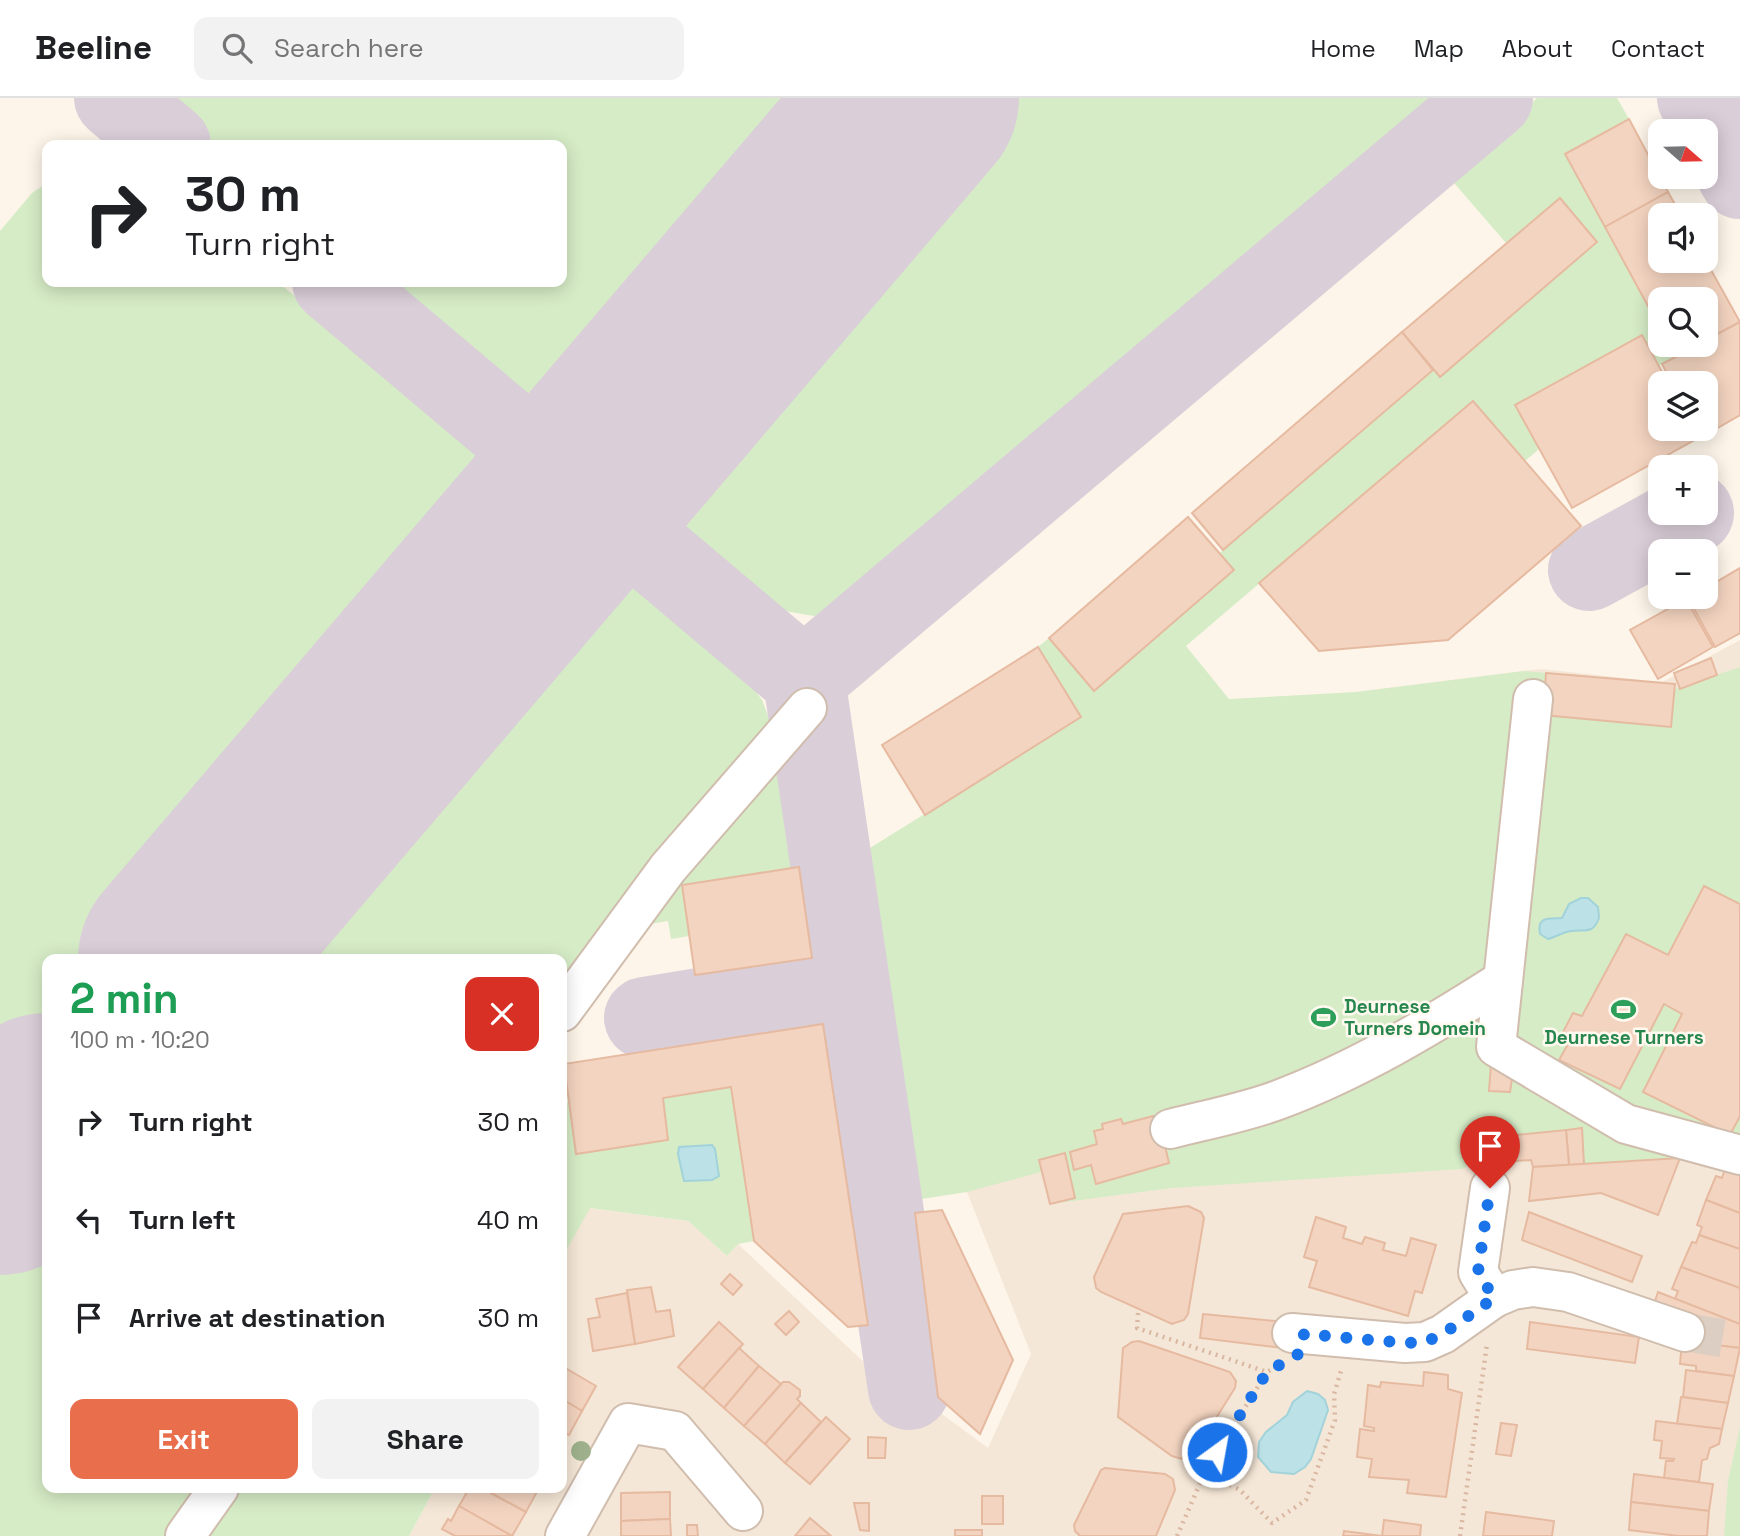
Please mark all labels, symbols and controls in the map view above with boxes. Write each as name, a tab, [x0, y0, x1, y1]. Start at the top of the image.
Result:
search box	[194, 17, 684, 80]
text: Beeline	[35, 27, 152, 69]
icon: search	[218, 29, 256, 67]
text: Search here	[274, 31, 424, 65]
text: Home	[1310, 33, 1376, 64]
text: Map	[1414, 33, 1464, 64]
text: About	[1502, 33, 1573, 64]
text: Contact	[1611, 33, 1705, 64]
north arrow	[1648, 119, 1718, 189]
map controls	[1648, 119, 1718, 609]
text: 30 m	[185, 163, 301, 225]
icon: right	[70, 168, 161, 259]
button: sound	[1648, 203, 1718, 273]
text: Turn right	[185, 224, 335, 264]
button: search	[1648, 287, 1718, 357]
button: layers	[1648, 371, 1718, 441]
button: +	[1648, 455, 1718, 525]
button: −	[1648, 539, 1718, 609]
text: 2 min	[70, 972, 179, 1025]
button: close	[465, 977, 539, 1051]
place label: Deurnese Turners Domein	[1344, 994, 1486, 1041]
sports icon: Deurnese Turners	[1610, 995, 1638, 1023]
sports icon: Deurnese Turners Domein	[1310, 1003, 1338, 1031]
text: 100 m · 10:20	[70, 1025, 210, 1055]
place label: Deurnese Turners	[1544, 1025, 1704, 1050]
icon: right	[70, 1103, 108, 1141]
text: Turn right	[129, 1105, 253, 1139]
text: 30 m	[478, 1105, 539, 1139]
pin	[1460, 1116, 1520, 1188]
icon: arrive	[1471, 1127, 1509, 1165]
icon: left	[70, 1201, 108, 1239]
text: Turn left	[129, 1203, 236, 1237]
text: 40 m	[477, 1203, 539, 1237]
icon: arrive	[70, 1299, 108, 1337]
text: Arrive at destination	[129, 1301, 386, 1335]
text: 30 m	[478, 1301, 539, 1335]
button: Exit	[70, 1399, 298, 1479]
button: Share	[312, 1399, 539, 1479]
position arrow	[1180, 1415, 1254, 1489]

